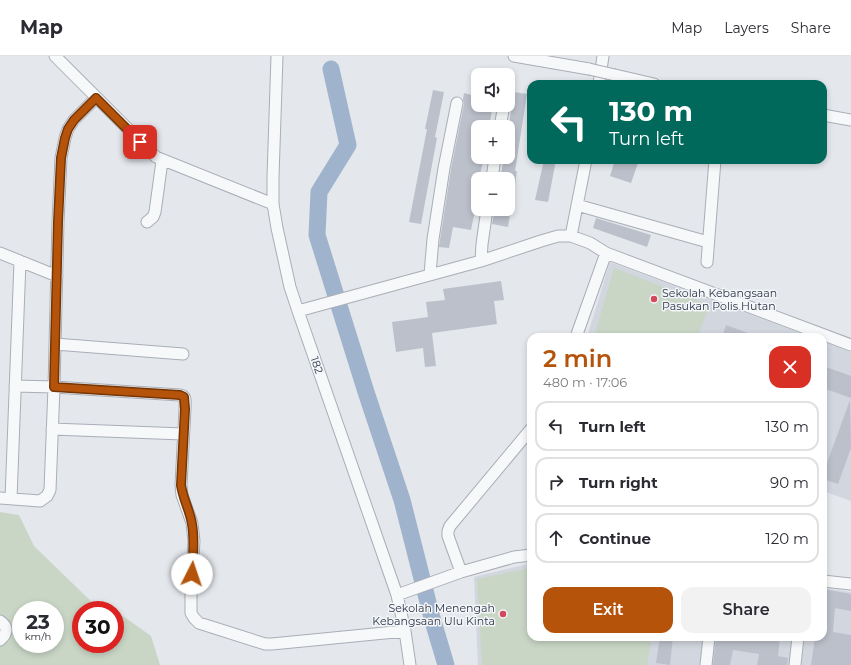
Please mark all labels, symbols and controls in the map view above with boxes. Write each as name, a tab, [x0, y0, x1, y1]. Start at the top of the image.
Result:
text: Map	[20, 16, 63, 39]
text: Map	[671, 19, 702, 37]
text: Layers	[724, 19, 769, 37]
text: Share	[791, 19, 831, 37]
map controls	[471, 68, 515, 216]
button: sound	[471, 68, 515, 112]
text: 130 m	[609, 94, 693, 128]
icon: left	[543, 96, 595, 148]
button: +	[471, 120, 515, 164]
pin	[123, 125, 157, 159]
text: Turn left	[609, 128, 684, 150]
icon: arrive	[129, 131, 151, 153]
button: −	[471, 172, 515, 216]
place label: Sekolah Kebangsaan Pasukan Polis Hutan	[662, 286, 777, 313]
marker: Sekolah Kebangsaan Pasukan Polis Hutan	[649, 294, 659, 304]
text: 2 min	[543, 344, 612, 373]
button: close	[769, 346, 811, 388]
street label: 182	[308, 355, 326, 375]
text: 480 m · 17:06	[543, 374, 627, 390]
icon: left	[545, 415, 567, 437]
text: Turn left	[579, 417, 646, 436]
text: 130 m	[765, 417, 809, 436]
icon: right	[545, 471, 567, 493]
text: Turn right	[579, 473, 658, 492]
text: 90 m	[770, 473, 809, 492]
icon: ahead	[545, 527, 567, 549]
text: Continue	[579, 529, 651, 548]
text: 120 m	[765, 529, 809, 548]
position arrow	[171, 553, 213, 595]
button: Exit	[543, 587, 673, 633]
button: Share	[681, 587, 811, 633]
speed limit sign: 30	[72, 601, 124, 653]
place label: Sekolah Menengah Kebangsaan Ulu Kinta	[372, 601, 495, 628]
marker: Sekolah Menengah Kebangsaan Ulu Kinta	[498, 609, 508, 619]
text: 23	[26, 610, 50, 634]
text: km/h	[25, 630, 51, 643]

